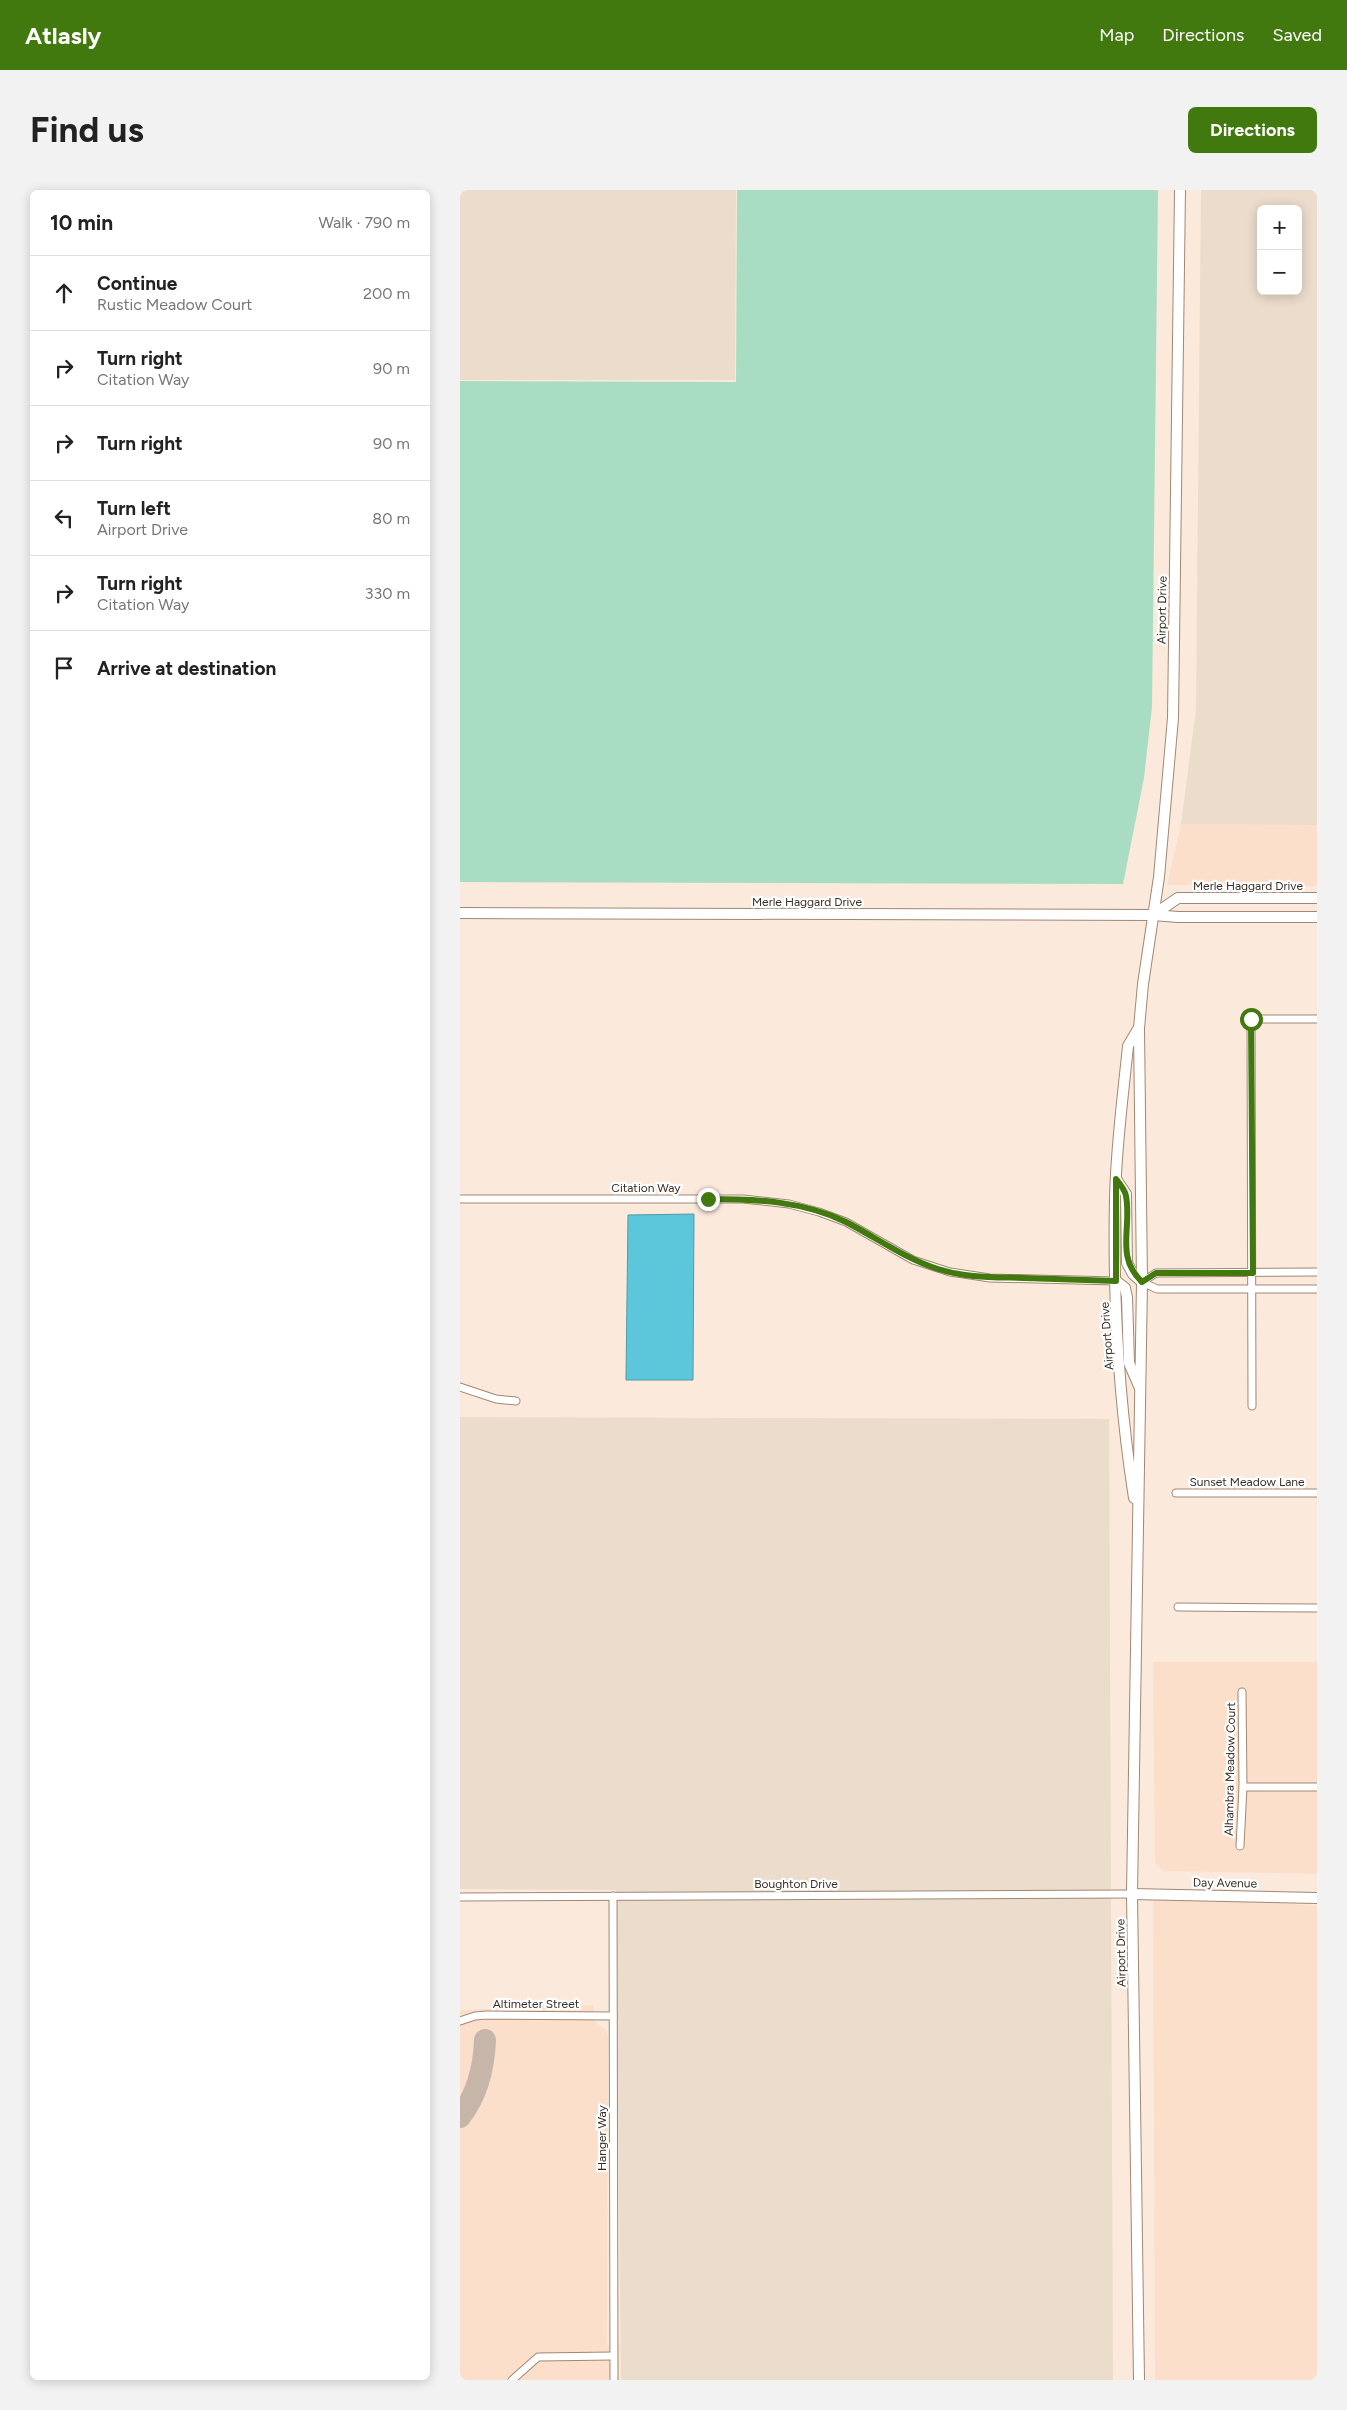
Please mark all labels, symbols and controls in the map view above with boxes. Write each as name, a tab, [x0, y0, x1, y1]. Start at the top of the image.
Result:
text: Atlasly	[25, 21, 101, 50]
text: Map	[1099, 24, 1134, 46]
text: Directions	[1162, 24, 1244, 46]
text: Saved	[1272, 24, 1322, 46]
button: Directions	[1188, 107, 1317, 153]
text: Find us	[30, 109, 144, 151]
map controls	[1257, 205, 1302, 295]
button: +	[1257, 205, 1302, 250]
text: 10 min	[50, 210, 113, 235]
text: Walk · 790 m	[318, 213, 410, 232]
button: −	[1257, 250, 1302, 295]
text: Continue	[97, 272, 177, 295]
icon: ahead	[50, 279, 78, 307]
text: 200 m	[363, 284, 410, 303]
text: Rustic Meadow Court	[97, 295, 252, 314]
text: Turn right	[97, 347, 183, 370]
icon: right	[50, 354, 78, 382]
text: 90 m	[373, 359, 410, 378]
text: Citation Way	[97, 370, 190, 389]
icon: right	[50, 429, 78, 457]
text: Turn right	[97, 432, 183, 455]
text: 90 m	[373, 434, 410, 453]
text: Turn left	[97, 497, 171, 520]
icon: left	[50, 504, 78, 532]
text: 80 m	[372, 509, 410, 528]
text: Airport Drive	[97, 520, 188, 539]
text: Turn right	[97, 572, 183, 595]
street label: Airport Drive	[1154, 575, 1170, 644]
icon: right	[50, 579, 78, 607]
text: 330 m	[365, 584, 410, 603]
text: Citation Way	[97, 595, 190, 614]
icon: arrive	[50, 654, 78, 682]
text: Arrive at destination	[97, 657, 276, 680]
street label: Merle Haggard Drive	[1193, 879, 1303, 893]
street label: Merle Haggard Drive	[752, 895, 862, 909]
route start	[1240, 1008, 1263, 1031]
street label: Citation Way	[611, 1181, 681, 1195]
route end	[697, 1188, 720, 1211]
street label: Airport Drive	[1098, 1301, 1116, 1371]
street label: Sunset Meadow Lane	[1189, 1475, 1305, 1489]
street label: Alhambra Meadow Court	[1222, 1701, 1238, 1836]
street label: Day Avenue	[1193, 1875, 1258, 1891]
street label: Boughton Drive	[754, 1877, 838, 1891]
street label: Airport Drive	[1113, 1918, 1129, 1987]
street label: Altimeter Street	[493, 1997, 580, 2011]
street label: Hanger Way	[595, 2104, 609, 2171]

